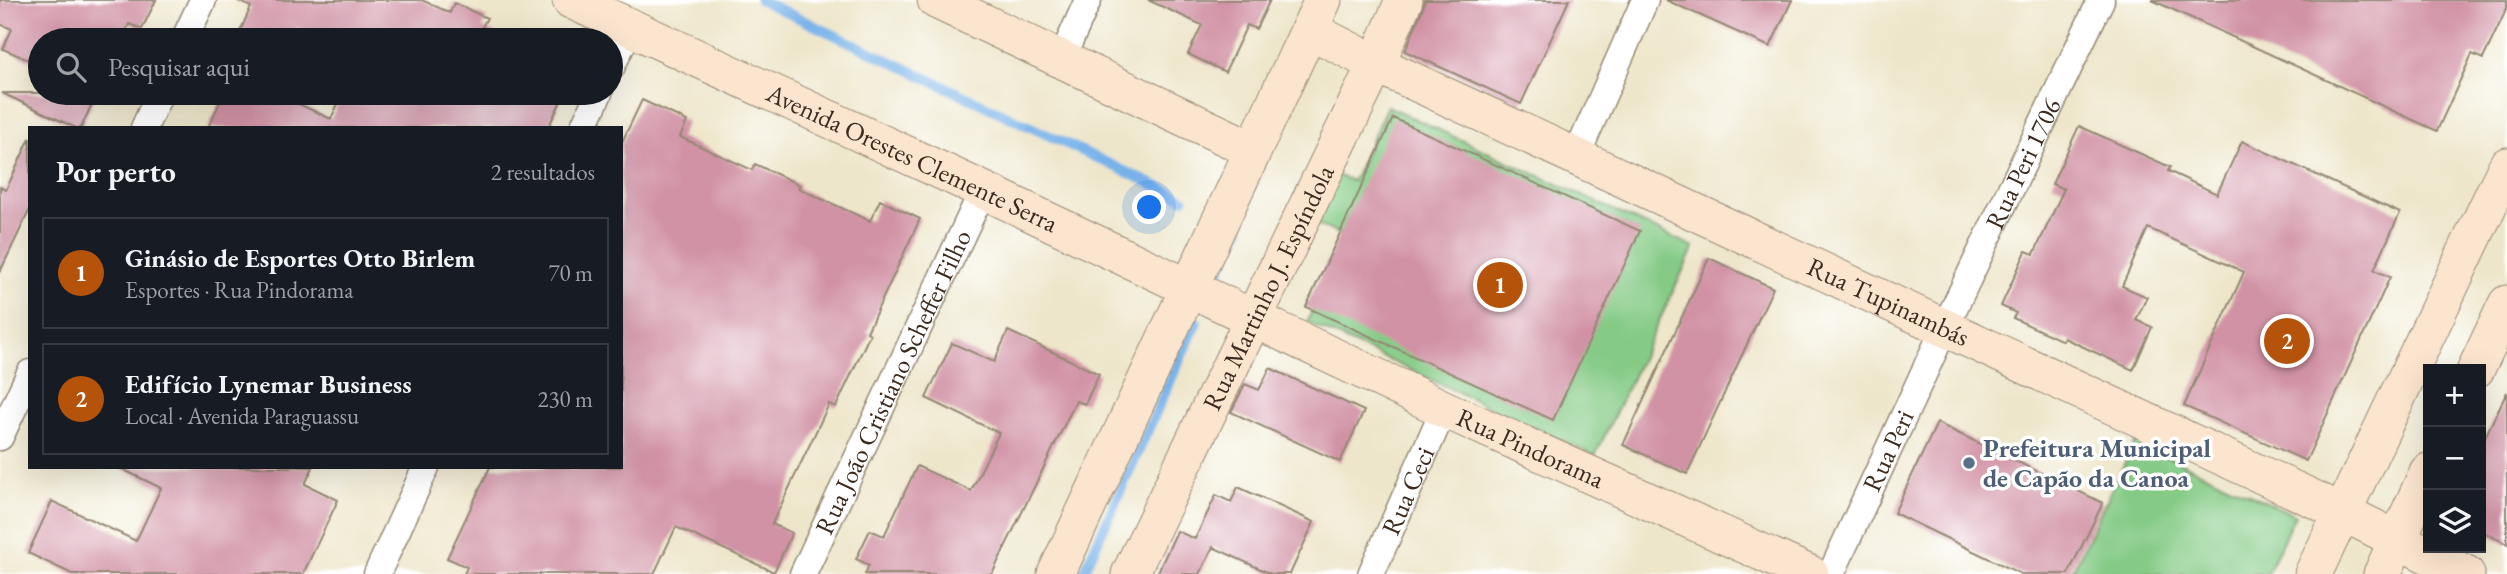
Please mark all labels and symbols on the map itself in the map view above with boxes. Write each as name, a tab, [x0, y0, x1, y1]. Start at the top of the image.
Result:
street label: Avenida Orestes Clemente Serra	[760, 75, 1064, 240]
street label: Rua Peri 1706	[1977, 93, 2069, 235]
street label: Rua Martinho J. Espíndola	[1195, 159, 1342, 416]
your location	[1132, 190, 1166, 224]
street label: Rua João Cristiano Scheffer Filho	[807, 224, 979, 540]
street label: Rua Tupinambás	[1802, 249, 1975, 354]
pin: 1	[1477, 259, 1523, 311]
pin: 2	[2264, 315, 2310, 367]
street label: Rua Pindorama	[1452, 400, 1610, 496]
street label: Rua Peri	[1855, 404, 1921, 497]
place label: Prefeitura Municipal de Capão da Canoa	[1983, 431, 2211, 495]
street label: Rua Ceci	[1373, 441, 1442, 540]
marker: Prefeitura Municipal de Capão da Canoa	[1961, 455, 1977, 471]

